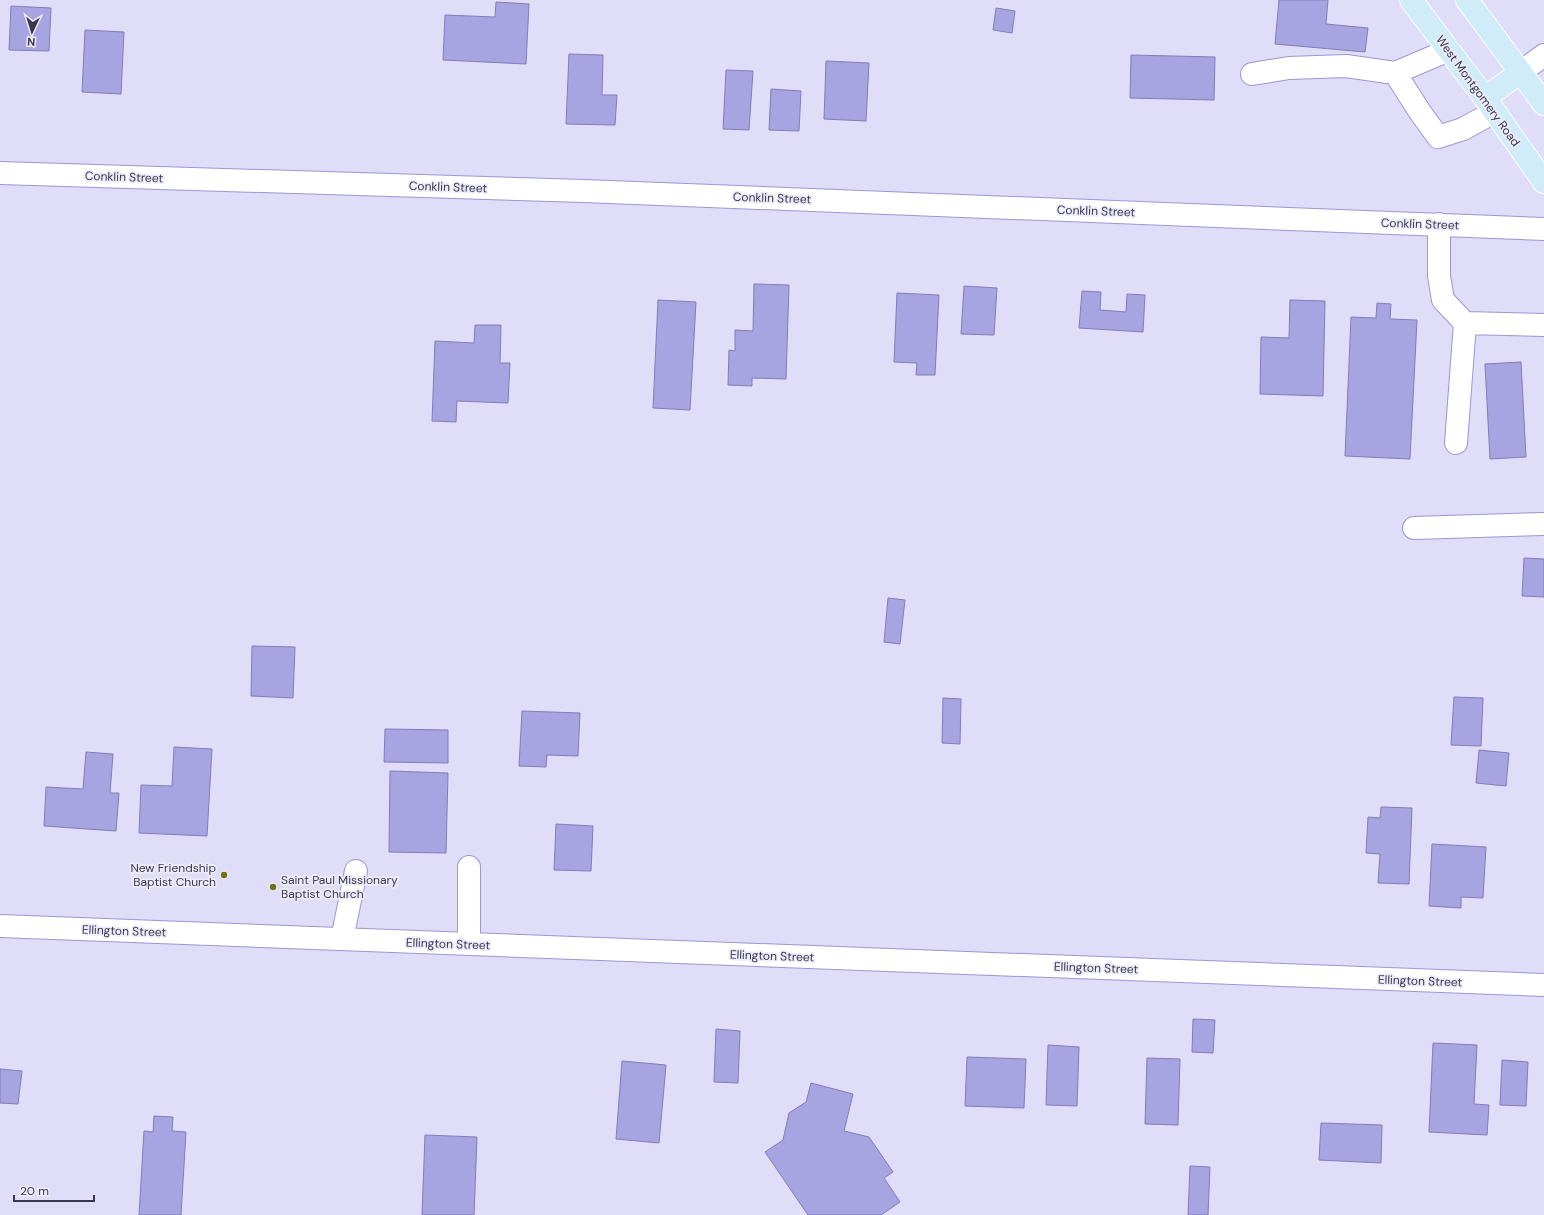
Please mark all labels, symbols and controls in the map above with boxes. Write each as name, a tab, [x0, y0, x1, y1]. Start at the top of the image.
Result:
north arrow	[12, 12, 52, 52]
street label: West Montgomery Road	[1432, 32, 1524, 150]
text: N	[27, 35, 36, 49]
street label: Conklin Street	[85, 168, 164, 186]
street label: Conklin Street	[409, 178, 488, 196]
street label: Conklin Street	[733, 189, 812, 207]
street label: Conklin Street	[1057, 202, 1136, 220]
street label: Conklin Street	[1381, 215, 1460, 233]
place label: New Friendship Baptist Church	[130, 860, 216, 890]
marker: New Friendship Baptist Church	[219, 870, 229, 880]
place label: Saint Paul Missionary Baptist Church	[281, 872, 398, 902]
marker: Saint Paul Missionary Baptist Church	[268, 882, 278, 892]
street label: Ellington Street	[82, 922, 167, 940]
street label: Ellington Street	[406, 935, 491, 953]
street label: Ellington Street	[730, 947, 815, 965]
street label: Ellington Street	[1054, 959, 1139, 977]
street label: Ellington Street	[1378, 972, 1463, 990]
scale bar	[14, 1177, 94, 1203]
text: 20 m	[20, 1183, 49, 1199]

